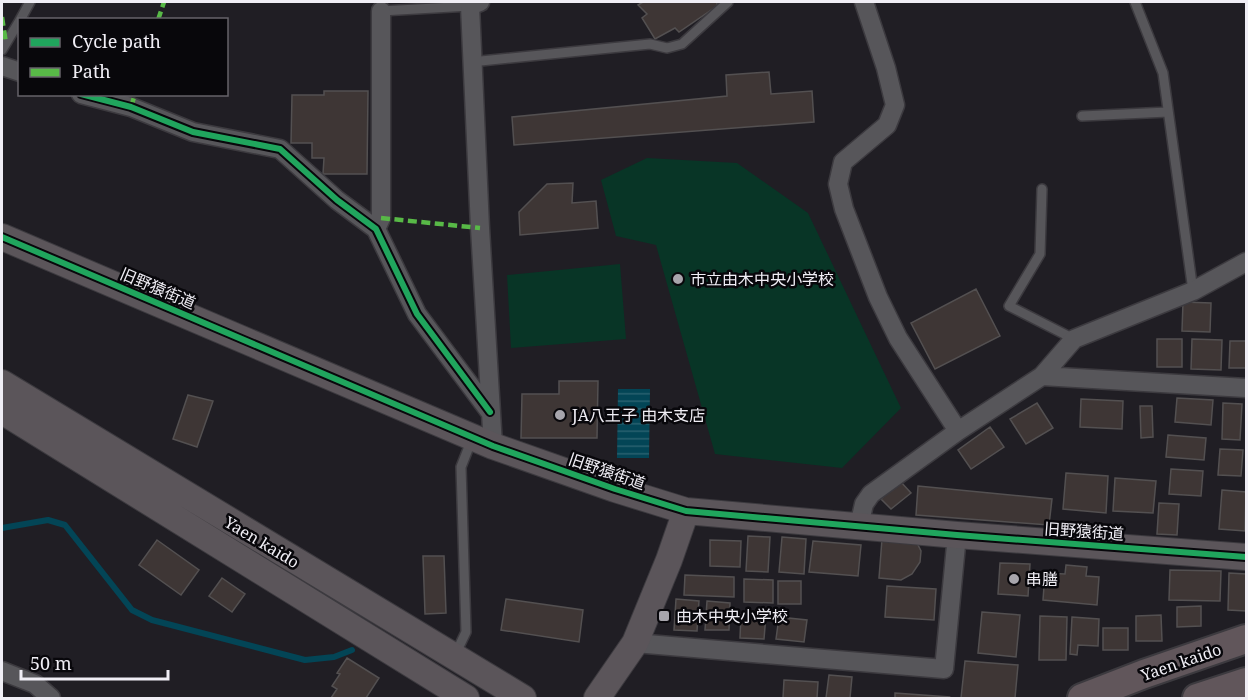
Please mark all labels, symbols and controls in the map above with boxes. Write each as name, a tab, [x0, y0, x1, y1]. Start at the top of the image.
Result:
legend	[18, 18, 228, 96]
text: Cycle path	[72, 29, 161, 53]
text: Path	[72, 59, 111, 83]
street label: 旧野猿街道	[117, 262, 199, 314]
place label: 市立由木中央小学校	[690, 268, 834, 290]
marker: 市立由木中央小学校	[671, 272, 685, 286]
place label: JA八王子 由木支店	[571, 404, 705, 426]
marker: JA八王子 由木支店	[553, 408, 567, 422]
street label: 旧野猿街道	[566, 448, 648, 494]
street label: Yaen kaido	[220, 511, 304, 573]
street label: 旧野猿街道	[1043, 517, 1125, 545]
place label: 串膳	[1026, 568, 1058, 590]
marker: 串膳	[1007, 572, 1021, 586]
place label: 由木中央小学校	[676, 605, 788, 627]
marker: 由木中央小学校	[657, 609, 671, 623]
street label: Yaen kaido	[1137, 638, 1224, 686]
scale bar	[21, 643, 168, 681]
text: 50 m	[30, 651, 72, 675]

